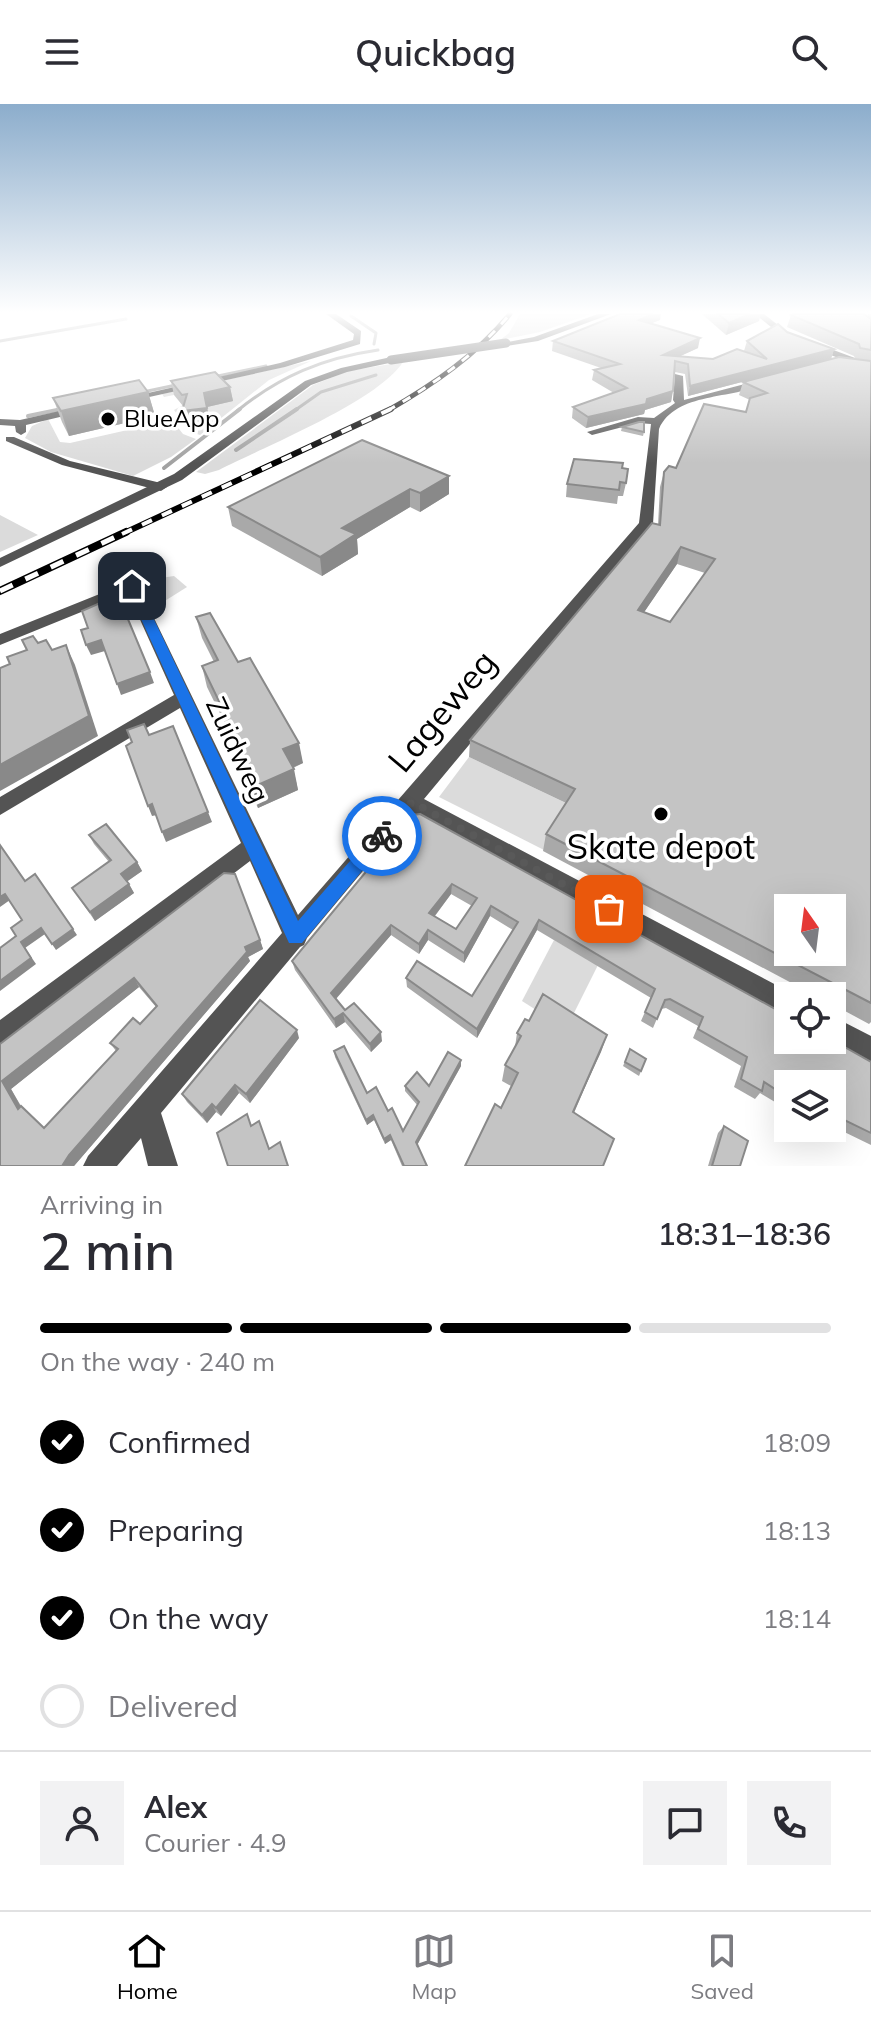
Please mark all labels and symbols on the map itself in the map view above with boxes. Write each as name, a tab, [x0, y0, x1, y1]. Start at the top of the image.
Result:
place label: BlueApp	[124, 403, 219, 433]
marker: BlueApp	[99, 410, 117, 428]
pin	[98, 552, 166, 620]
street label: Lageweg	[378, 641, 505, 780]
street label: Zuidweg	[199, 692, 278, 808]
courier	[342, 796, 422, 876]
marker: Skate depot	[652, 805, 670, 823]
place label: Skate depot	[567, 825, 755, 868]
pin	[575, 875, 643, 943]
north arrow	[774, 894, 846, 966]

